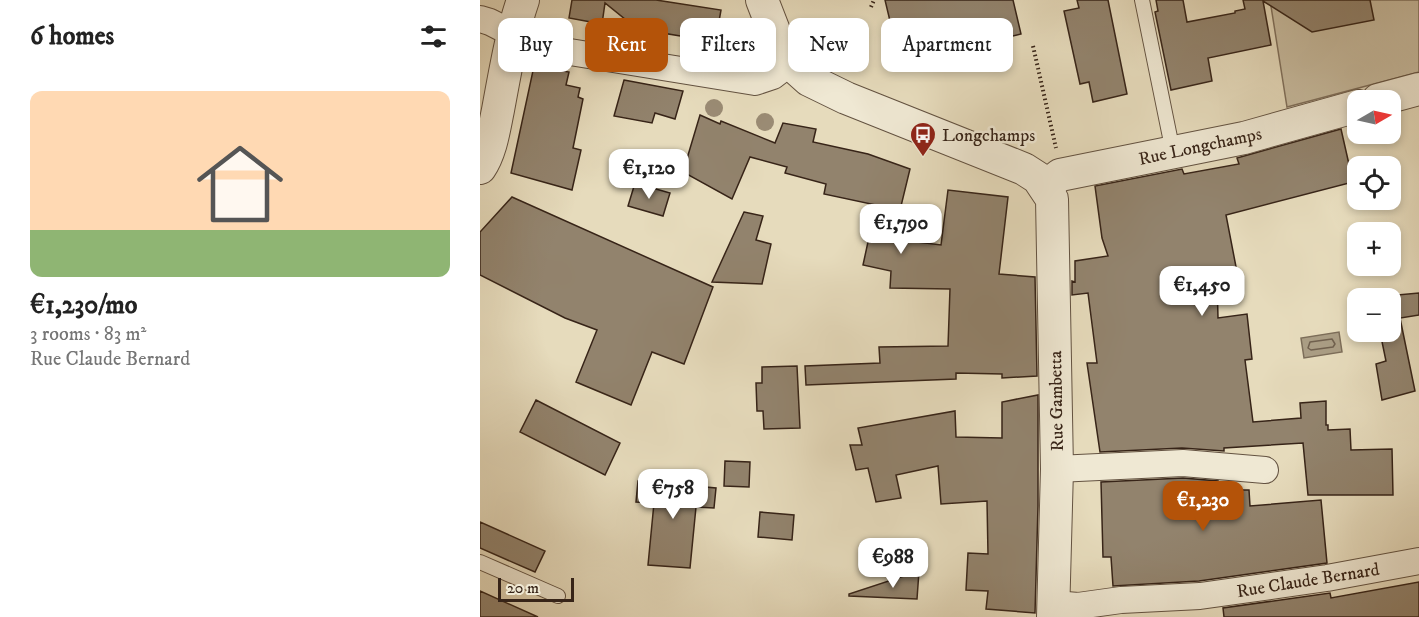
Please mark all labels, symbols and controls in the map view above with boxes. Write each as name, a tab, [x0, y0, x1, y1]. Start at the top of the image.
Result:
chip: Buy	[498, 18, 573, 72]
chip: Rent	[585, 18, 668, 72]
chip: Filters	[680, 18, 776, 72]
chip: New	[788, 18, 869, 72]
chip: Apartment	[881, 18, 1013, 72]
text: 6 homes	[30, 20, 114, 53]
icon: filters	[417, 20, 450, 53]
north arrow	[1347, 90, 1401, 144]
map controls	[1347, 90, 1401, 342]
bus stop icon: Longchamps	[908, 120, 938, 158]
street label: Rue Longchamps	[1137, 123, 1264, 171]
place label: Longchamps	[942, 125, 1035, 147]
icon: home	[186, 130, 294, 238]
pin: €1,120	[600, 149, 698, 200]
text: €1,120	[623, 156, 675, 181]
button: locate	[1347, 156, 1401, 210]
pin: €1,790	[852, 204, 950, 255]
text: €1,790	[874, 211, 928, 236]
button: +	[1347, 222, 1401, 276]
pin: €1,450	[1153, 266, 1251, 317]
text: €1,450	[1174, 273, 1230, 298]
button: −	[1347, 288, 1401, 342]
text: €1,230/mo	[30, 289, 137, 322]
text: 3 rooms · 83 m²	[30, 322, 146, 347]
text: Rue Claude Bernard	[30, 347, 190, 372]
street label: Rue Gambetta	[1045, 350, 1069, 452]
pin: €758	[637, 469, 709, 520]
text: €758	[652, 476, 694, 501]
pin: €1,230	[1154, 481, 1252, 532]
text: €1,230	[1177, 488, 1229, 513]
pin: €988	[857, 538, 929, 589]
text: €988	[872, 545, 914, 570]
street label: Rue Claude Bernard	[1235, 559, 1381, 603]
scale bar	[498, 575, 574, 602]
text: 20 m	[507, 578, 539, 598]

